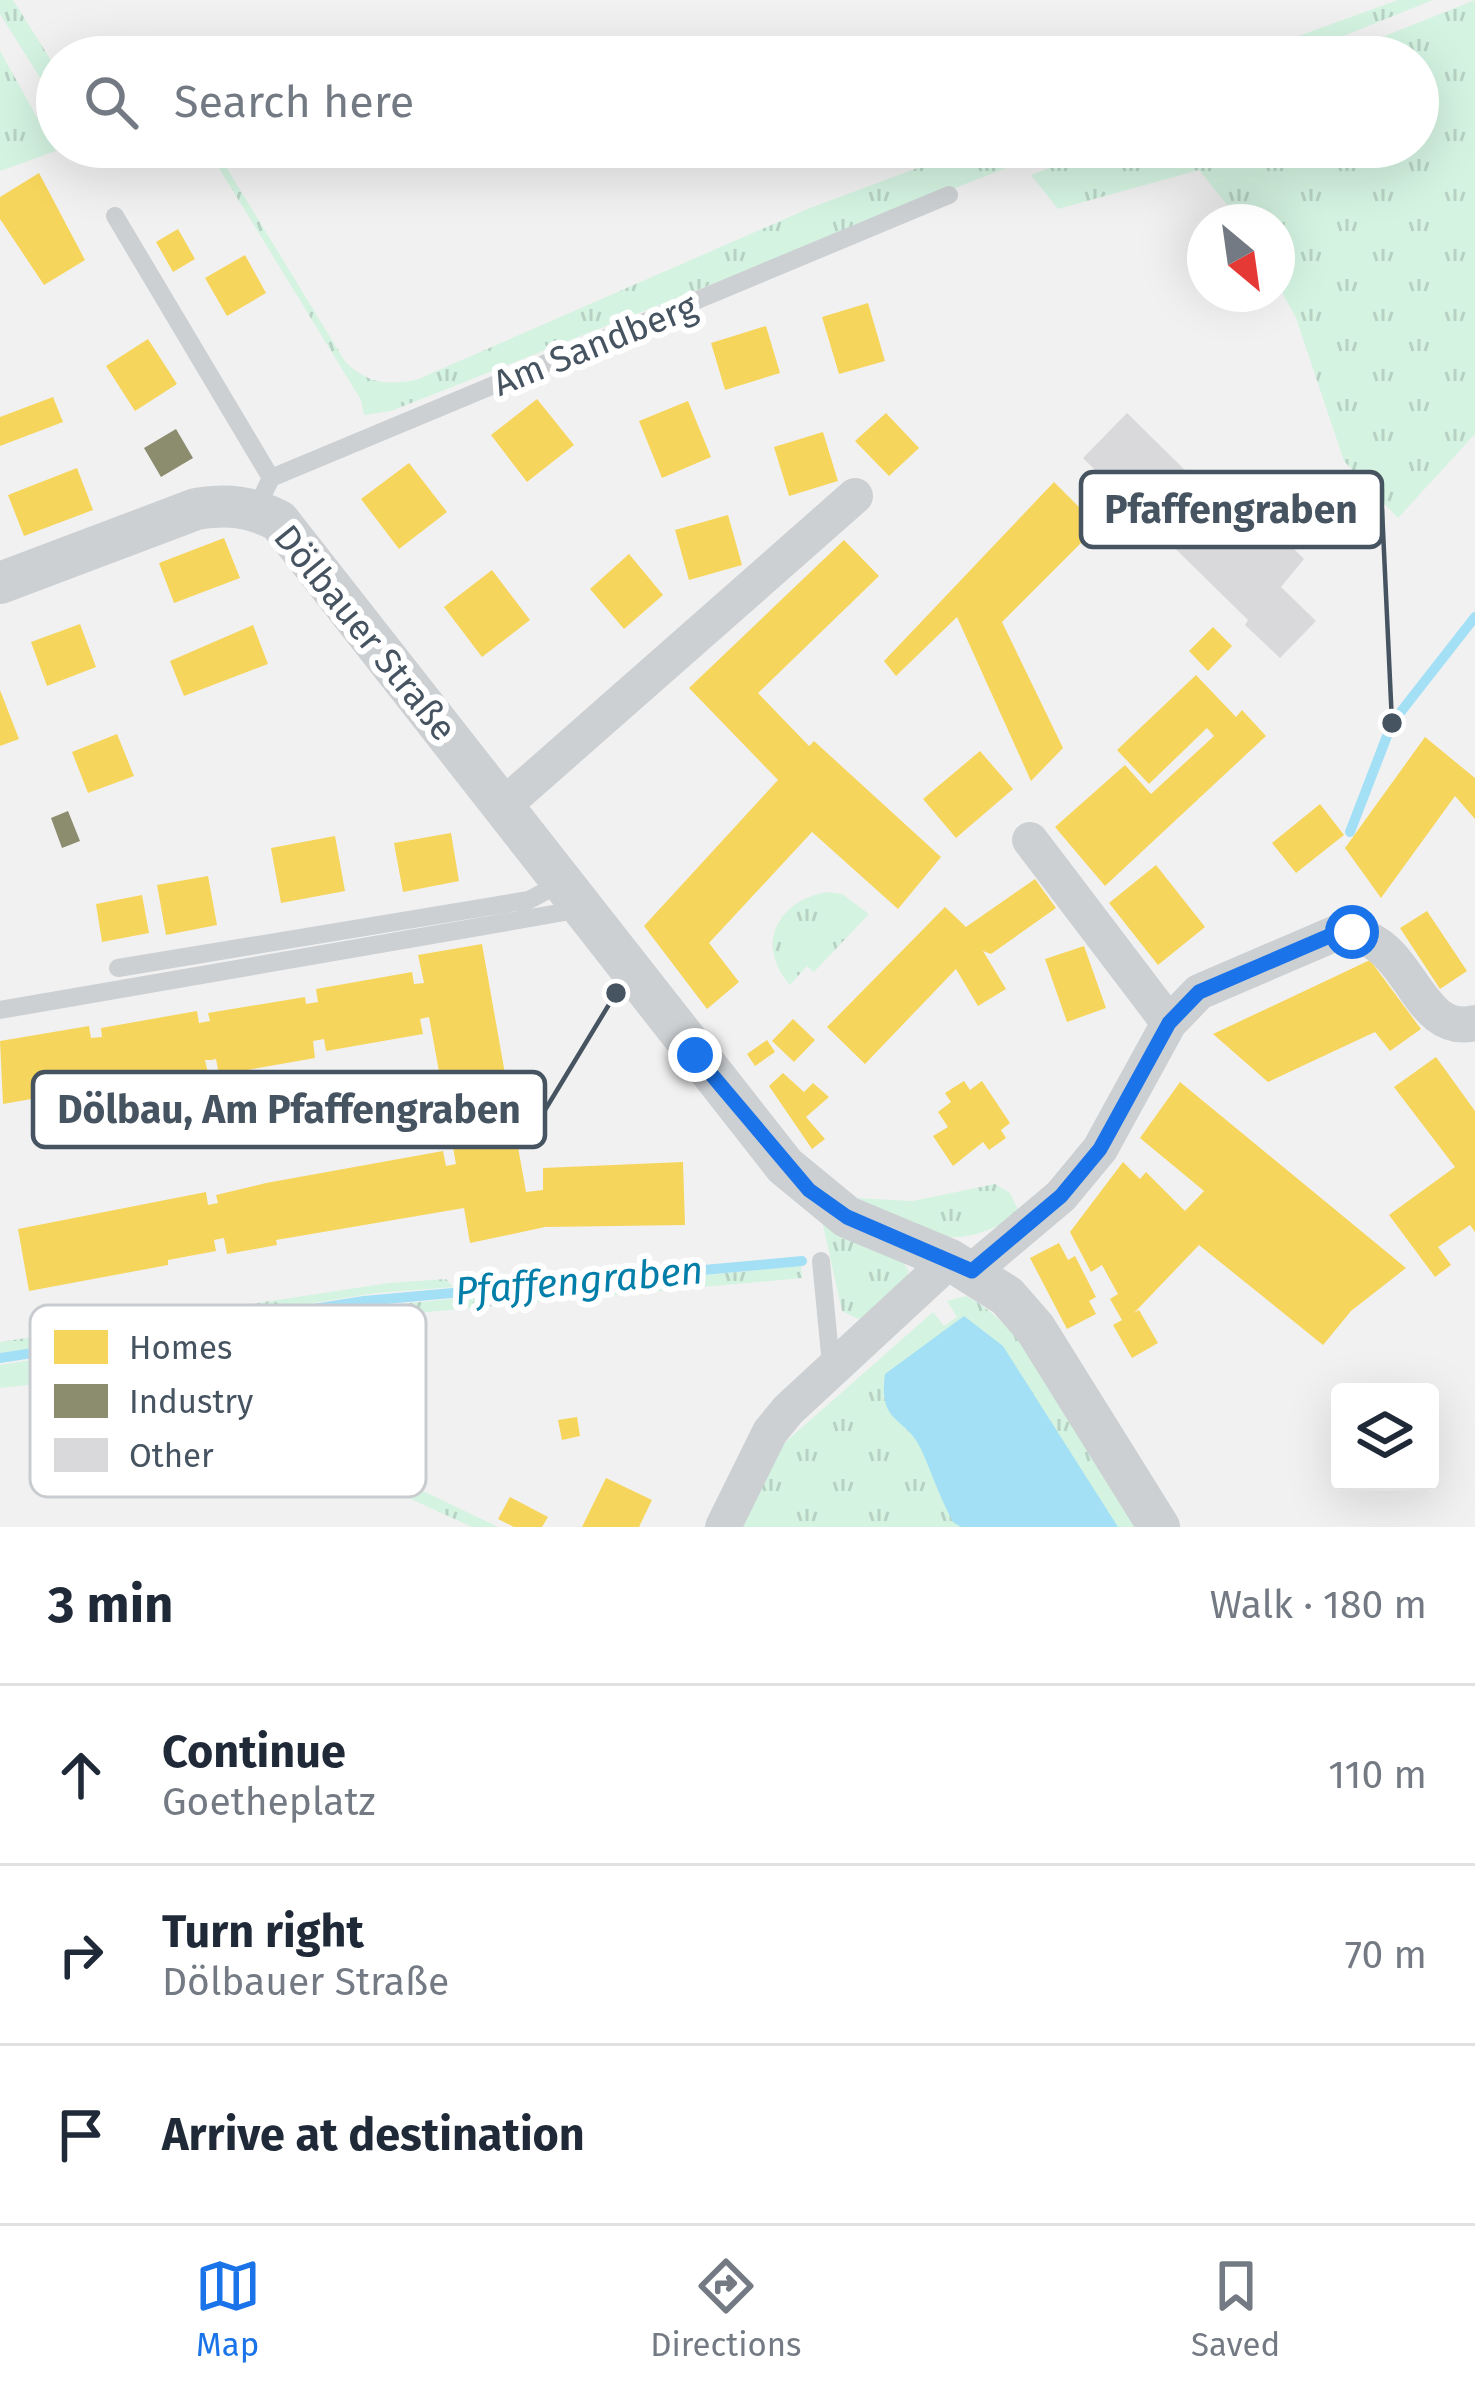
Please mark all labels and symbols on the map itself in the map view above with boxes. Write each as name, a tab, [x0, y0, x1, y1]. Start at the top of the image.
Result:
north arrow	[1187, 204, 1295, 312]
street label: Am Sandberg	[487, 284, 704, 406]
callout: Pfaffengraben	[1081, 472, 1382, 547]
text: Pfaffengraben	[1104, 487, 1358, 533]
street label: Dölbauer Straße	[264, 516, 466, 750]
route start	[1325, 905, 1379, 959]
route end	[668, 1028, 722, 1082]
callout: Dölbau, Am Pfaffengraben	[33, 1072, 545, 1147]
text: Dölbau, Am Pfaffengraben	[57, 1087, 521, 1133]
water label: Pfaffengraben	[453, 1247, 705, 1315]
legend	[30, 1305, 426, 1497]
text: Homes	[129, 1328, 232, 1368]
text: Industry	[129, 1382, 253, 1422]
text: Other	[129, 1436, 214, 1476]

